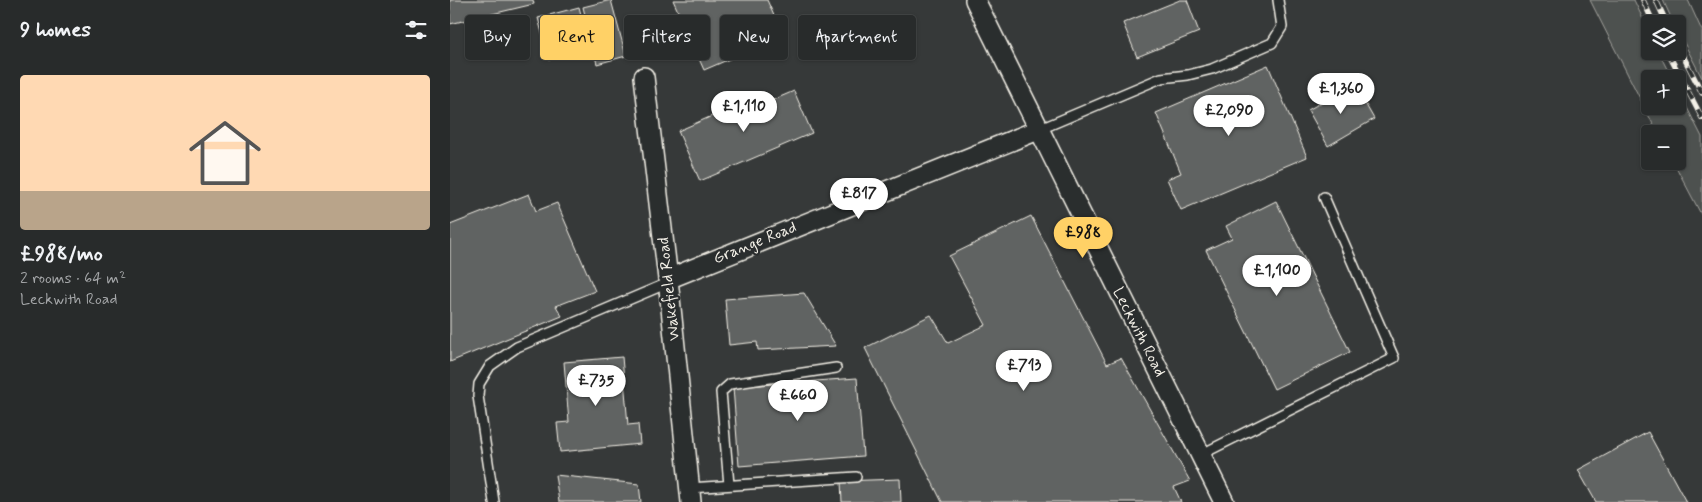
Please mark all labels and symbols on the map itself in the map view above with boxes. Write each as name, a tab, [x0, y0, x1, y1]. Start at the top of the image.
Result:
pin: £1,360	[1300, 72, 1382, 115]
pin: £1,110	[703, 90, 785, 133]
pin: £2,090	[1188, 94, 1270, 137]
pin: £817	[829, 178, 889, 220]
pin: £988	[1053, 216, 1113, 259]
street label: Grange Road	[710, 217, 800, 269]
street label: Wakefield Road	[653, 236, 685, 342]
pin: £1,100	[1236, 254, 1318, 297]
street label: Leckwith Road	[1107, 284, 1171, 380]
pin: £713	[994, 350, 1054, 392]
pin: £735	[566, 364, 626, 407]
pin: £660	[768, 380, 828, 422]

